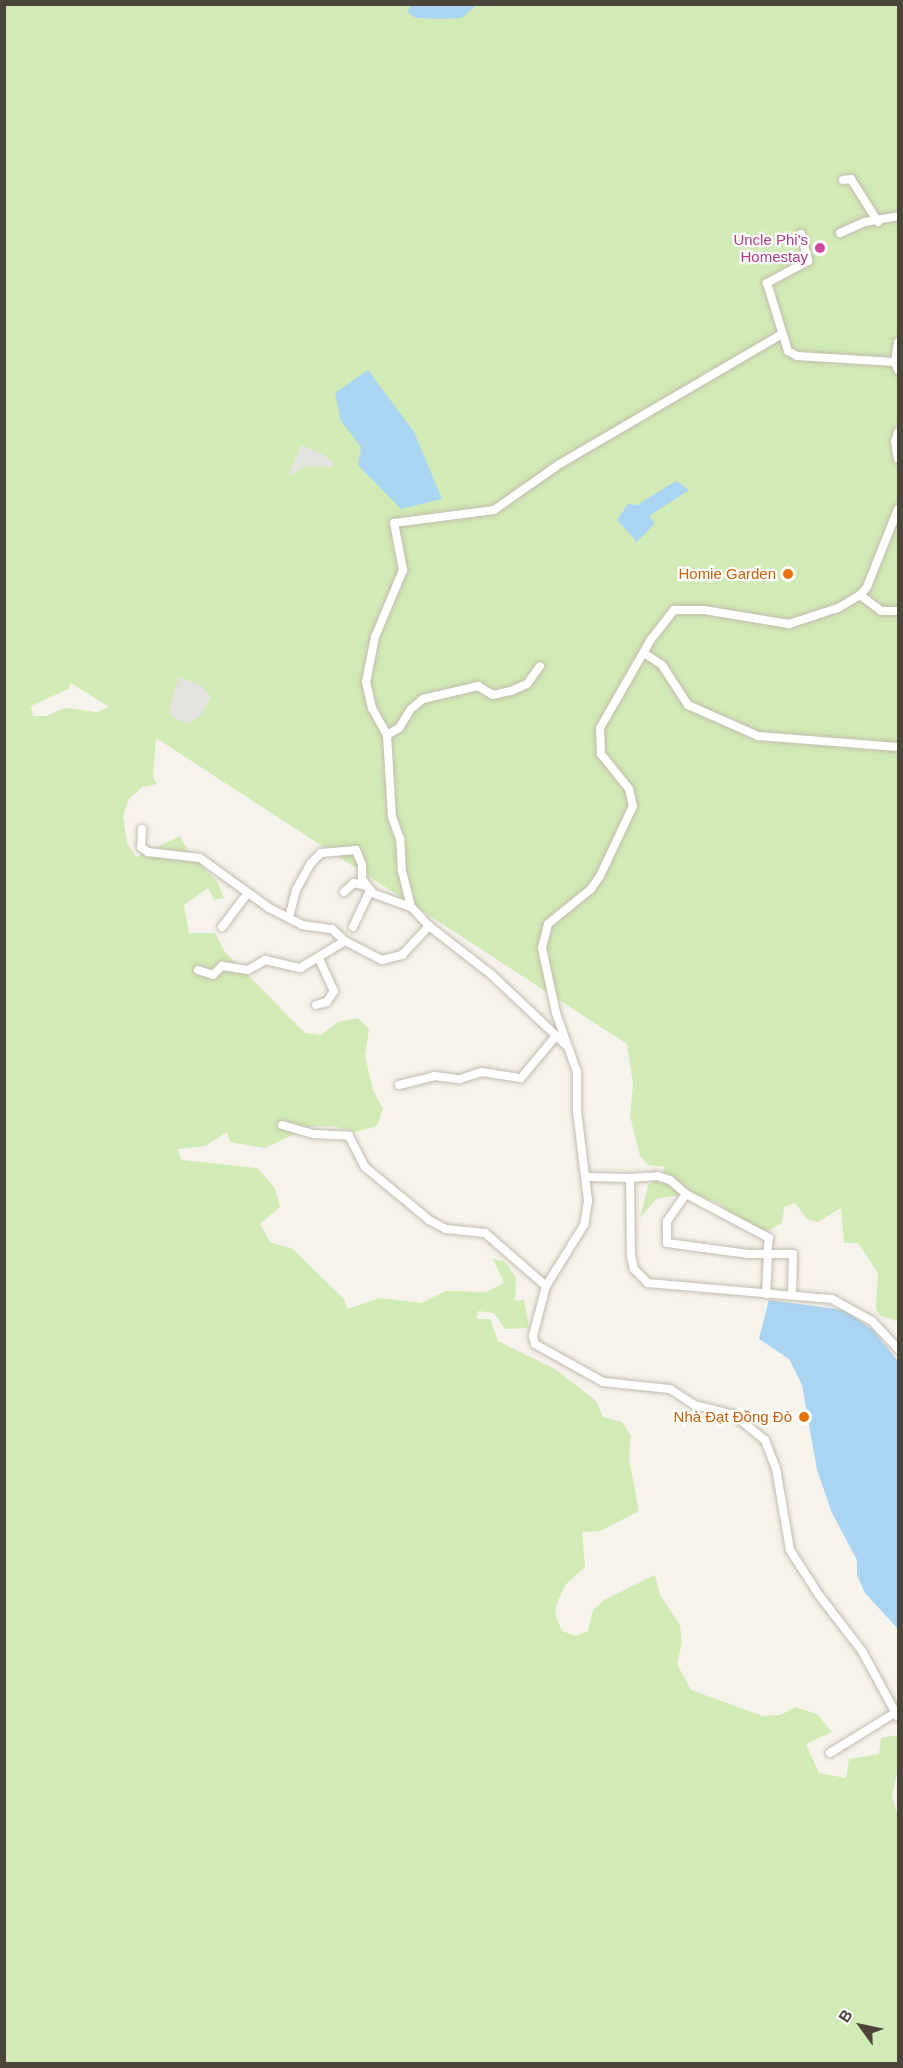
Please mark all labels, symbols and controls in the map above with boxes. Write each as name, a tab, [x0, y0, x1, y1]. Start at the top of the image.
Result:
place label: Uncle Phi's Homestay	[733, 230, 808, 265]
marker: Uncle Phi's Homestay	[813, 241, 827, 255]
place label: Homie Garden	[678, 565, 776, 583]
marker: Homie Garden	[781, 567, 795, 581]
place label: Nhà Đạt Đồng Đò	[674, 1408, 792, 1426]
marker: Nhà Đạt Đồng Đò	[797, 1410, 811, 1424]
north arrow	[831, 1996, 891, 2056]
text: B	[835, 2006, 856, 2025]

